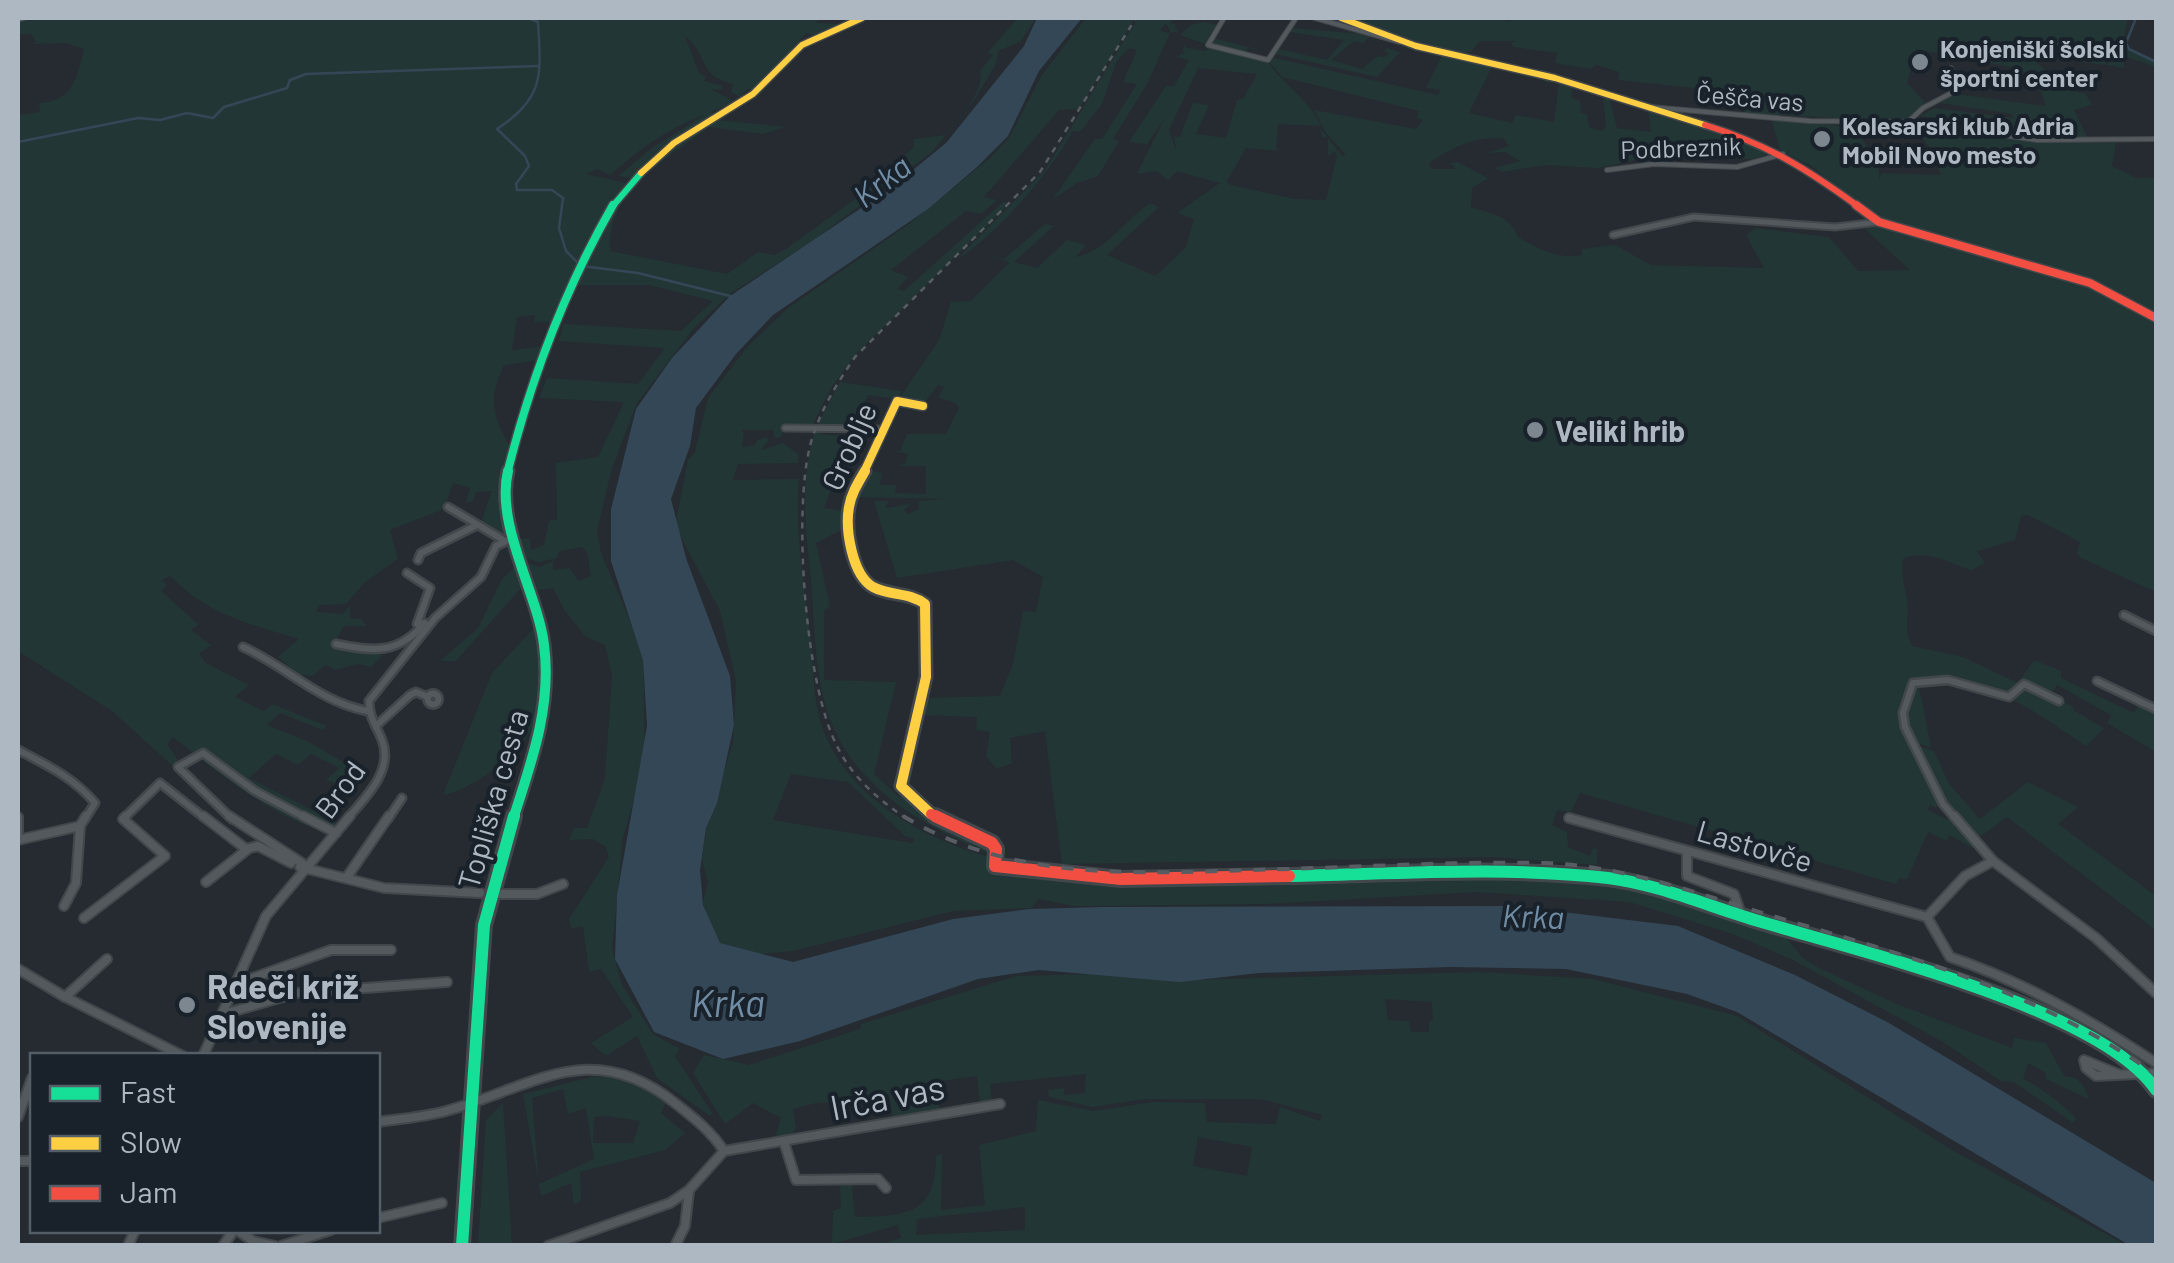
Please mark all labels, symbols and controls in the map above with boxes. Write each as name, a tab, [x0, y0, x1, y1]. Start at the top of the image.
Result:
place label: Konjeniški šolski športni center	[1940, 33, 2125, 92]
marker: Konjeniški šolski športni center	[1909, 51, 1931, 73]
street label: Češča vas	[1695, 77, 1805, 117]
place label: Kolesarski klub Adria Mobil Novo mesto	[1842, 110, 2074, 169]
marker: Kolesarski klub Adria Mobil Novo mesto	[1811, 128, 1833, 150]
street label: Podbreznik	[1620, 130, 1742, 164]
water label: Krka	[845, 146, 917, 214]
street label: Groblje	[813, 397, 883, 495]
place label: Veliki hrib	[1555, 412, 1685, 448]
marker: Veliki hrib	[1524, 419, 1546, 441]
street label: Topliška cesta	[449, 705, 535, 893]
street label: Brod	[306, 753, 372, 825]
street label: Lastovče	[1693, 811, 1817, 879]
water label: Krka	[1501, 895, 1565, 935]
place label: Rdeči križ Slovenije	[207, 964, 359, 1046]
water label: Krka	[691, 979, 765, 1025]
marker: Rdeči križ Slovenije	[176, 994, 198, 1016]
legend	[30, 1053, 380, 1233]
street label: Irča vas	[826, 1064, 948, 1128]
text: Fast	[120, 1073, 177, 1109]
text: Slow	[120, 1123, 182, 1159]
text: Jam	[120, 1173, 177, 1209]

